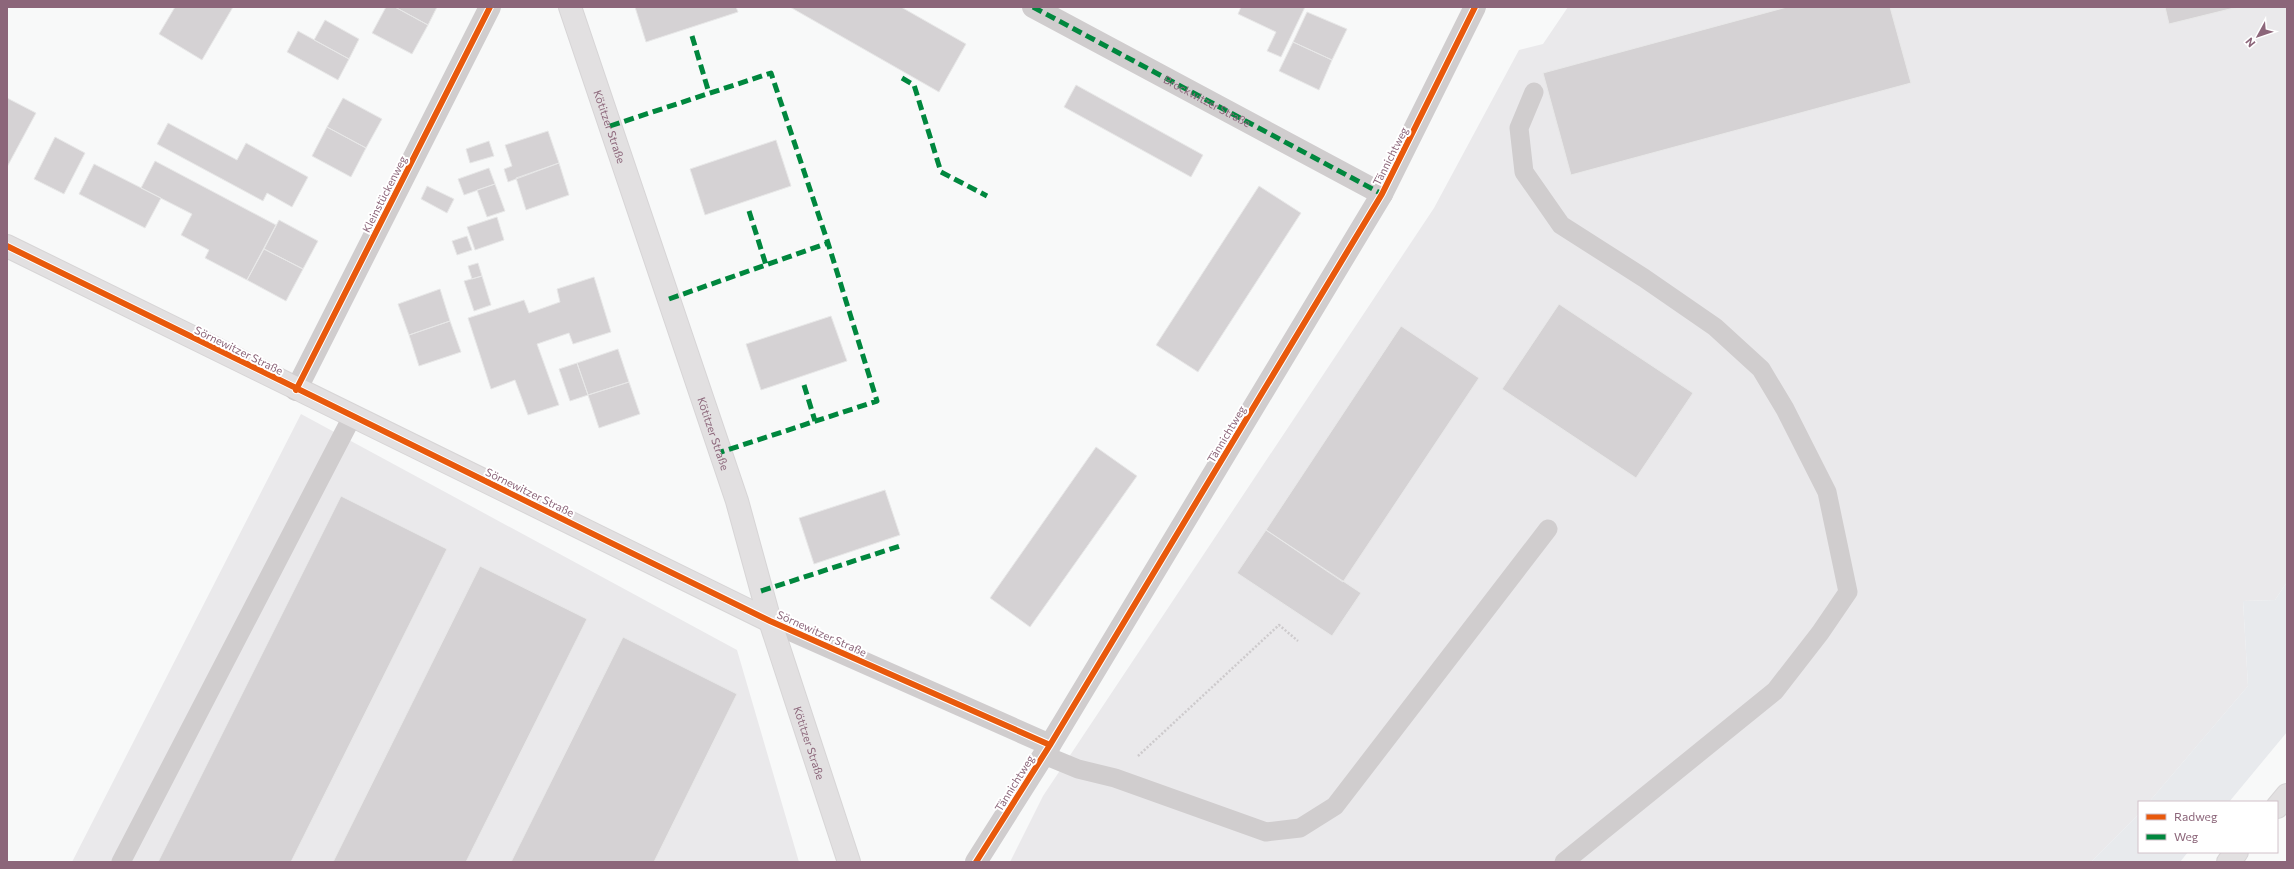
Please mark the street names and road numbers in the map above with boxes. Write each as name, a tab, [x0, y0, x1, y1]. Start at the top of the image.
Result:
street label: Brockwitzer Straße	[1162, 72, 1253, 129]
street label: Kötitzer Straße	[592, 88, 629, 165]
street label: Tännichtweg	[1370, 125, 1410, 187]
street label: Kleinstückenweg	[359, 153, 409, 234]
street label: Sörnewitzer Straße	[193, 323, 285, 377]
street label: Kötitzer Straße	[696, 395, 733, 472]
street label: Tännichtweg	[1204, 403, 1248, 465]
street label: Sörnewitzer Straße	[484, 465, 576, 519]
street label: Sörnewitzer Straße	[775, 607, 869, 659]
street label: Kötitzer Straße	[792, 704, 828, 781]
street label: Tännichtweg	[992, 752, 1036, 814]

